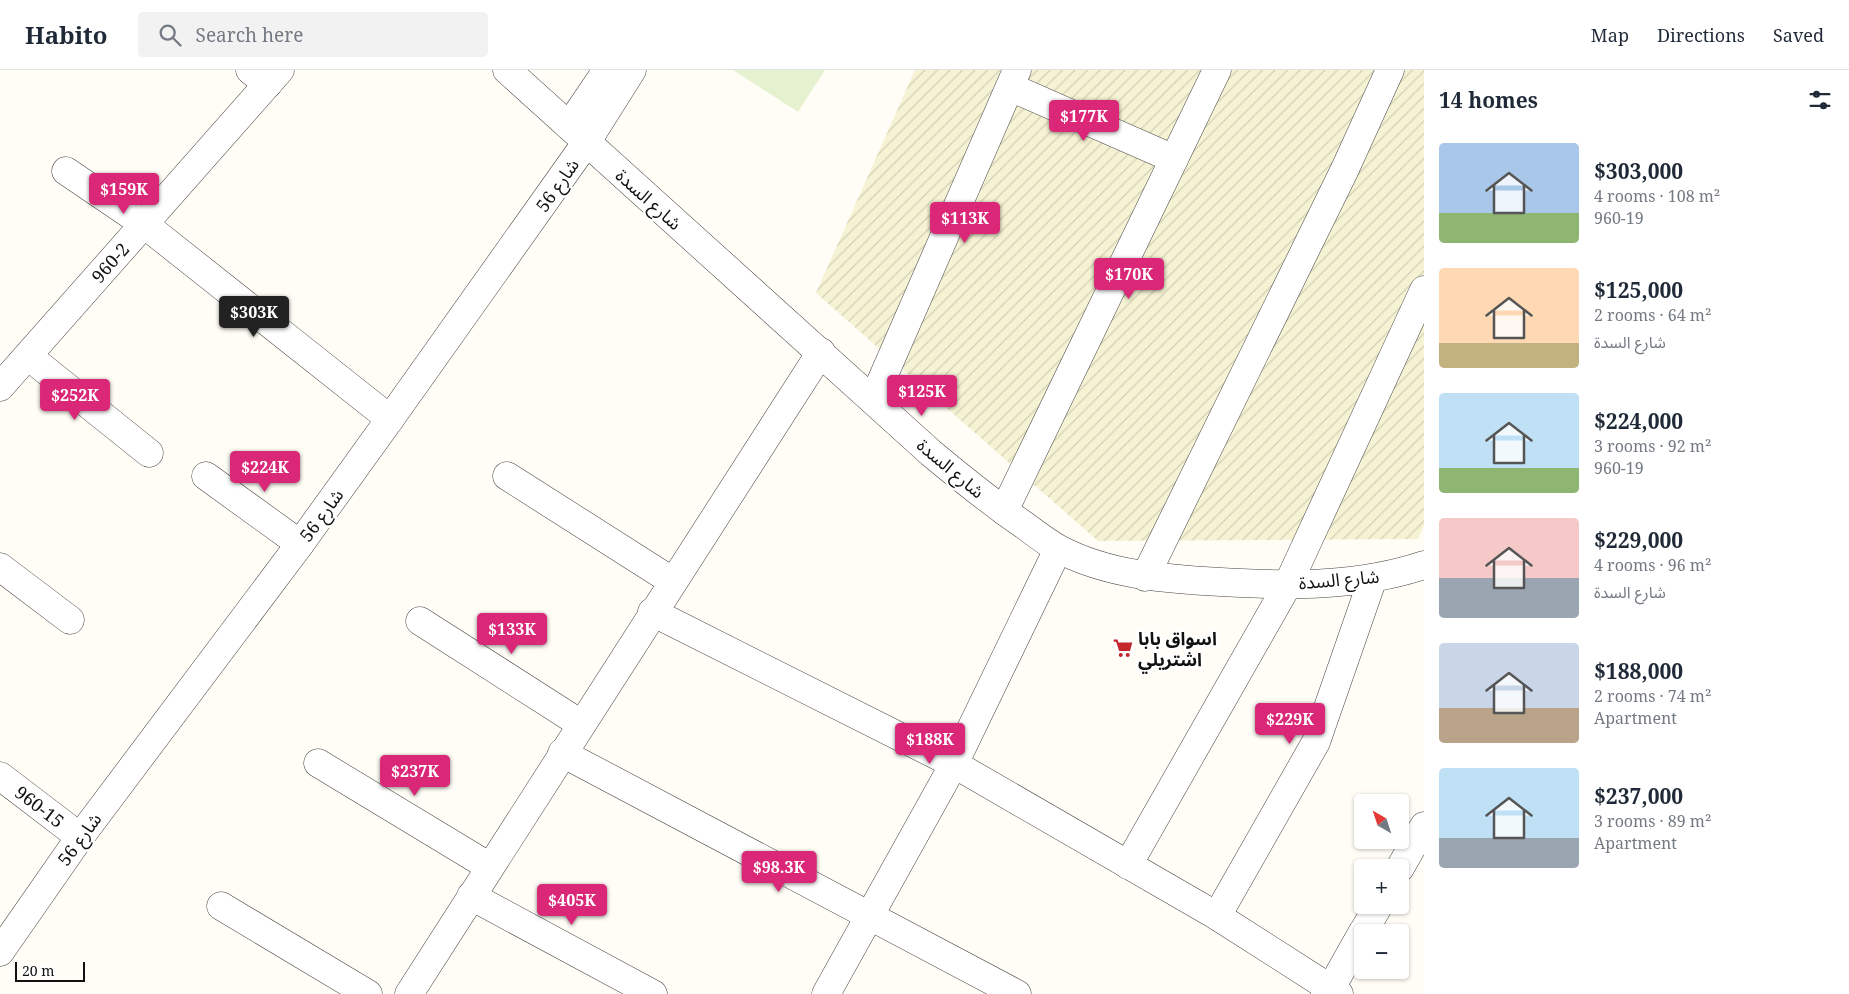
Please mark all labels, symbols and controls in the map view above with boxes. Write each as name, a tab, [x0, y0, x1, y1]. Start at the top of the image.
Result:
search box	[138, 12, 488, 57]
text: Habito	[25, 18, 108, 51]
icon: search	[156, 21, 184, 49]
text: Search here	[196, 22, 303, 48]
text: Map	[1591, 23, 1629, 47]
text: Directions	[1657, 23, 1745, 47]
text: Saved	[1773, 23, 1824, 47]
text: 14 homes	[1439, 86, 1538, 114]
icon: filters	[1806, 86, 1834, 114]
pin: $177K	[1049, 100, 1119, 142]
text: $177K	[1060, 105, 1108, 127]
street label: شارع 56	[530, 154, 586, 218]
text: $303,000	[1594, 157, 1683, 185]
street label: شارع السدة	[609, 163, 687, 237]
icon: home	[1479, 163, 1539, 223]
pin: $159K	[89, 172, 159, 215]
text: $159K	[100, 178, 148, 200]
text: 4 rooms · 108 m²	[1594, 185, 1720, 207]
pin: $113K	[930, 202, 1000, 244]
text: $113K	[941, 207, 989, 229]
text: 960-19	[1594, 207, 1644, 229]
street label: 960-2	[86, 237, 134, 288]
pin: $170K	[1094, 258, 1164, 300]
text: $170K	[1105, 263, 1153, 285]
text: $125,000	[1594, 276, 1683, 304]
icon: home	[1479, 288, 1539, 348]
pin: $303K	[219, 296, 289, 338]
text: $303K	[230, 301, 278, 323]
text: 2 rooms · 64 m²	[1594, 304, 1711, 326]
text: شارع السدة	[1594, 331, 1666, 353]
pin: $125K	[887, 374, 957, 417]
pin: $252K	[40, 378, 110, 421]
text: $125K	[898, 380, 946, 402]
text: $252K	[51, 384, 99, 406]
text: $224,000	[1594, 407, 1683, 435]
icon: home	[1479, 413, 1539, 473]
street label: شارع السدة	[910, 433, 990, 505]
text: 3 rooms · 92 m²	[1594, 435, 1711, 457]
pin: $224K	[230, 450, 300, 493]
text: $224K	[241, 456, 289, 478]
text: 960-19	[1594, 457, 1644, 479]
street label: شارع 56	[294, 484, 351, 548]
text: $229,000	[1594, 526, 1683, 554]
icon: home	[1479, 538, 1539, 598]
text: 4 rooms · 96 m²	[1594, 554, 1711, 576]
street label: شارع السدة	[1298, 564, 1381, 597]
text: شارع السدة	[1594, 581, 1666, 603]
pin: $133K	[477, 612, 547, 655]
text: $133K	[488, 618, 536, 640]
place label: اسواق بابا اشتريلي	[1138, 626, 1217, 674]
supermarket icon: اسواق بابا اشتريلي	[1112, 637, 1134, 659]
text: $188,000	[1594, 657, 1683, 685]
icon: home	[1479, 663, 1539, 723]
text: 2 rooms · 74 m²	[1594, 685, 1711, 707]
pin: $229K	[1255, 702, 1325, 745]
text: Apartment	[1594, 707, 1677, 729]
text: $229K	[1266, 708, 1314, 730]
pin: $188K	[895, 722, 965, 765]
text: $188K	[906, 728, 954, 750]
pin: $237K	[380, 754, 450, 797]
text: $237K	[391, 760, 439, 782]
street label: 960-15	[10, 780, 69, 833]
text: $237,000	[1594, 782, 1683, 810]
icon: home	[1479, 788, 1539, 848]
north arrow	[1354, 794, 1409, 849]
map controls	[1354, 794, 1409, 979]
street label: شارع 56	[52, 808, 109, 872]
text: 3 rooms · 89 m²	[1594, 810, 1711, 832]
text: Apartment	[1594, 832, 1677, 854]
pin: $98.3K	[738, 850, 820, 893]
text: $98.3K	[753, 856, 805, 878]
button: +	[1354, 859, 1409, 914]
pin: $405K	[537, 884, 607, 926]
text: $405K	[548, 889, 596, 911]
button: −	[1354, 924, 1409, 979]
scale bar	[15, 959, 85, 982]
text: 20 m	[22, 961, 55, 980]

